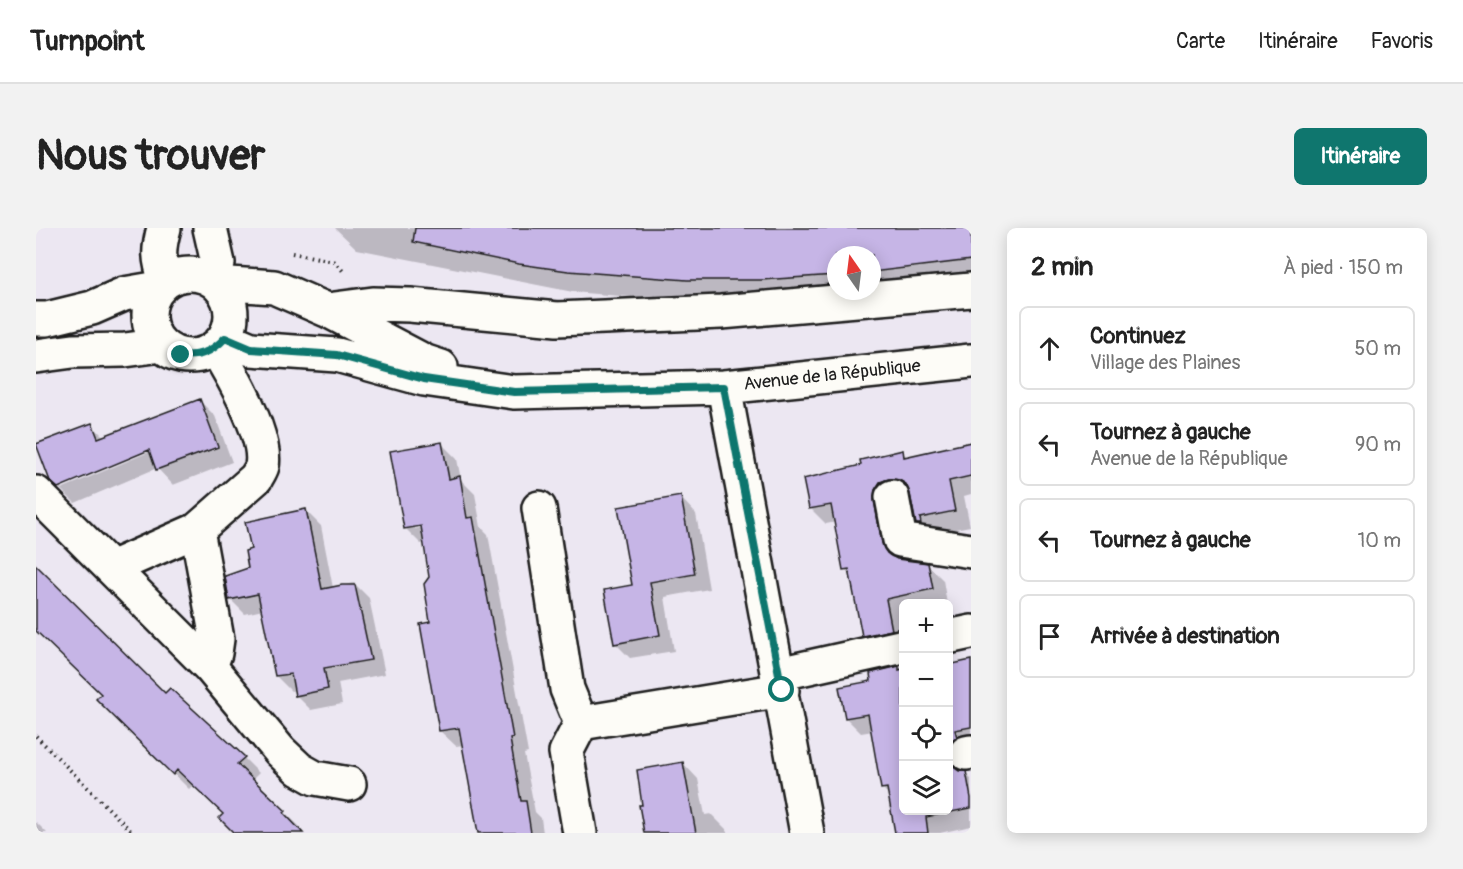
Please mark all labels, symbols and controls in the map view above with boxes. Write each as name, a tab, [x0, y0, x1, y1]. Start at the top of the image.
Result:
text: Turnpoint	[30, 24, 144, 59]
text: Carte	[1176, 28, 1225, 55]
text: Itinéraire	[1258, 28, 1338, 55]
text: Favoris	[1371, 28, 1433, 55]
button: Itinéraire	[1294, 128, 1427, 185]
text: Nous trouver	[36, 130, 265, 182]
north arrow	[827, 246, 881, 300]
text: 2 min	[1031, 251, 1093, 283]
text: À pied · 150 m	[1283, 255, 1403, 280]
text: Continuez	[1090, 322, 1186, 350]
icon: ahead	[1033, 332, 1066, 365]
text: 50 m	[1354, 336, 1401, 361]
route end	[167, 341, 193, 367]
text: Village des Plaines	[1090, 350, 1240, 375]
street label: Avenue de la République	[742, 354, 922, 396]
text: Tournez à gauche	[1090, 418, 1251, 446]
icon: left	[1033, 428, 1066, 461]
text: 90 m	[1355, 432, 1401, 457]
text: Avenue de la République	[1090, 446, 1288, 471]
icon: left	[1033, 524, 1066, 557]
text: Tournez à gauche	[1090, 526, 1251, 554]
text: 10 m	[1357, 528, 1401, 553]
map controls	[899, 599, 953, 815]
button: +	[899, 599, 953, 653]
icon: arrive	[1033, 620, 1066, 653]
text: Arrivée à destination	[1090, 622, 1280, 650]
button: −	[899, 653, 953, 707]
route start	[768, 676, 794, 702]
button: locate	[899, 707, 953, 761]
button: layers	[899, 761, 953, 815]

